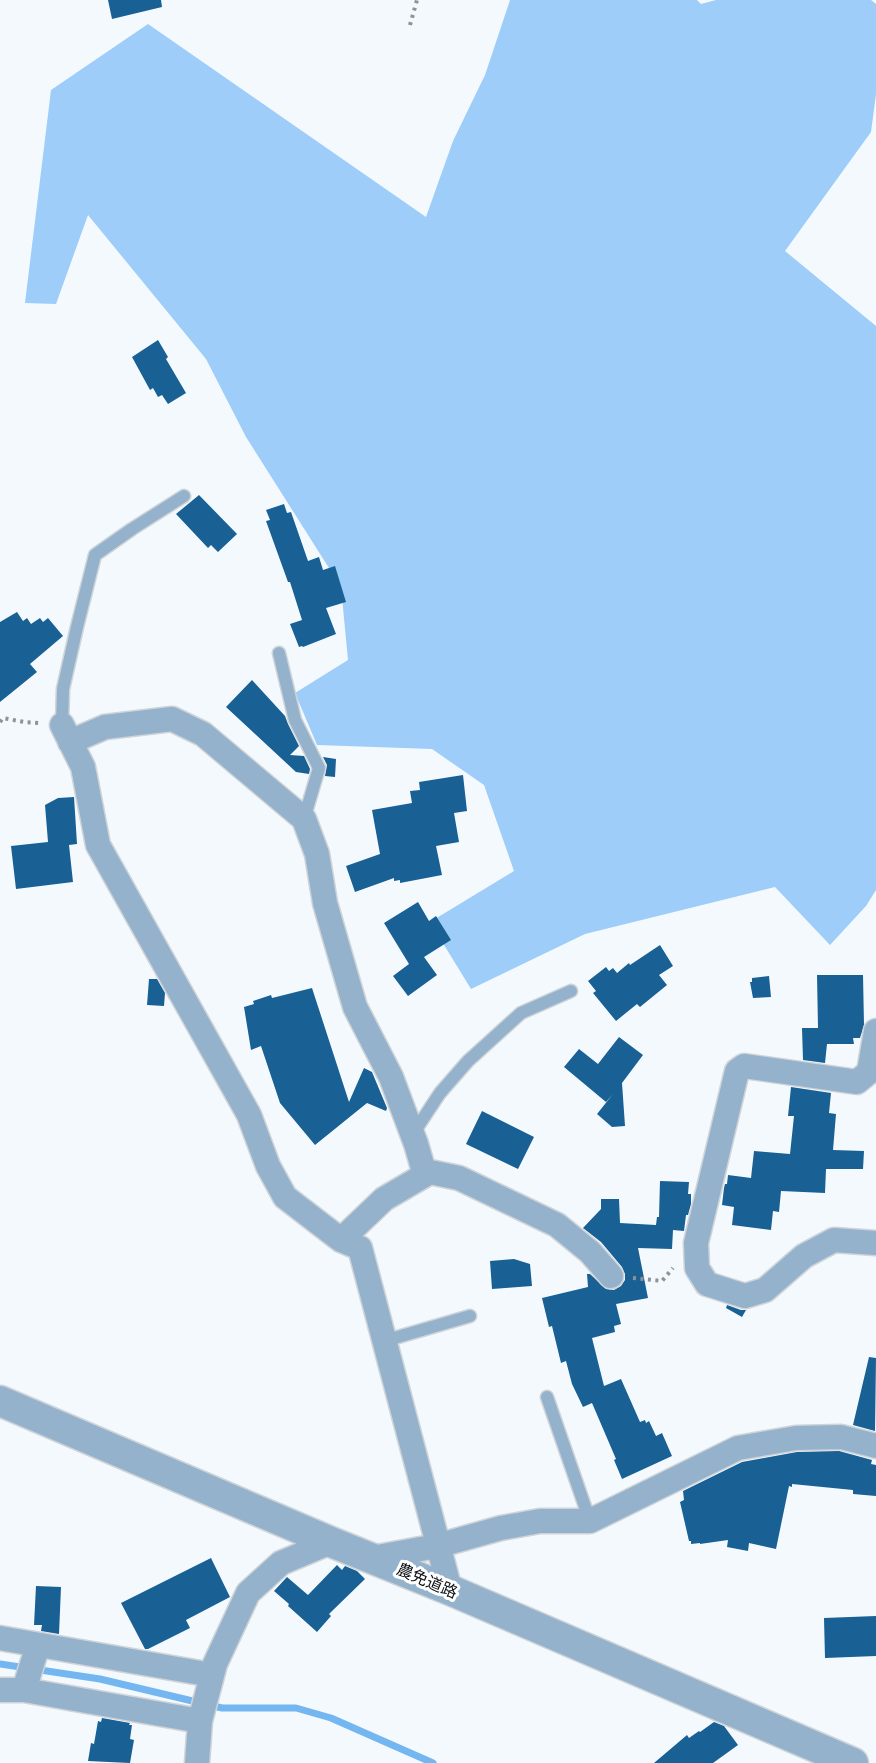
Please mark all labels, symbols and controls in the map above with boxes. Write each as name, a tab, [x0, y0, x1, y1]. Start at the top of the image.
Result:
street label: 農免道路	[394, 1560, 460, 1602]

